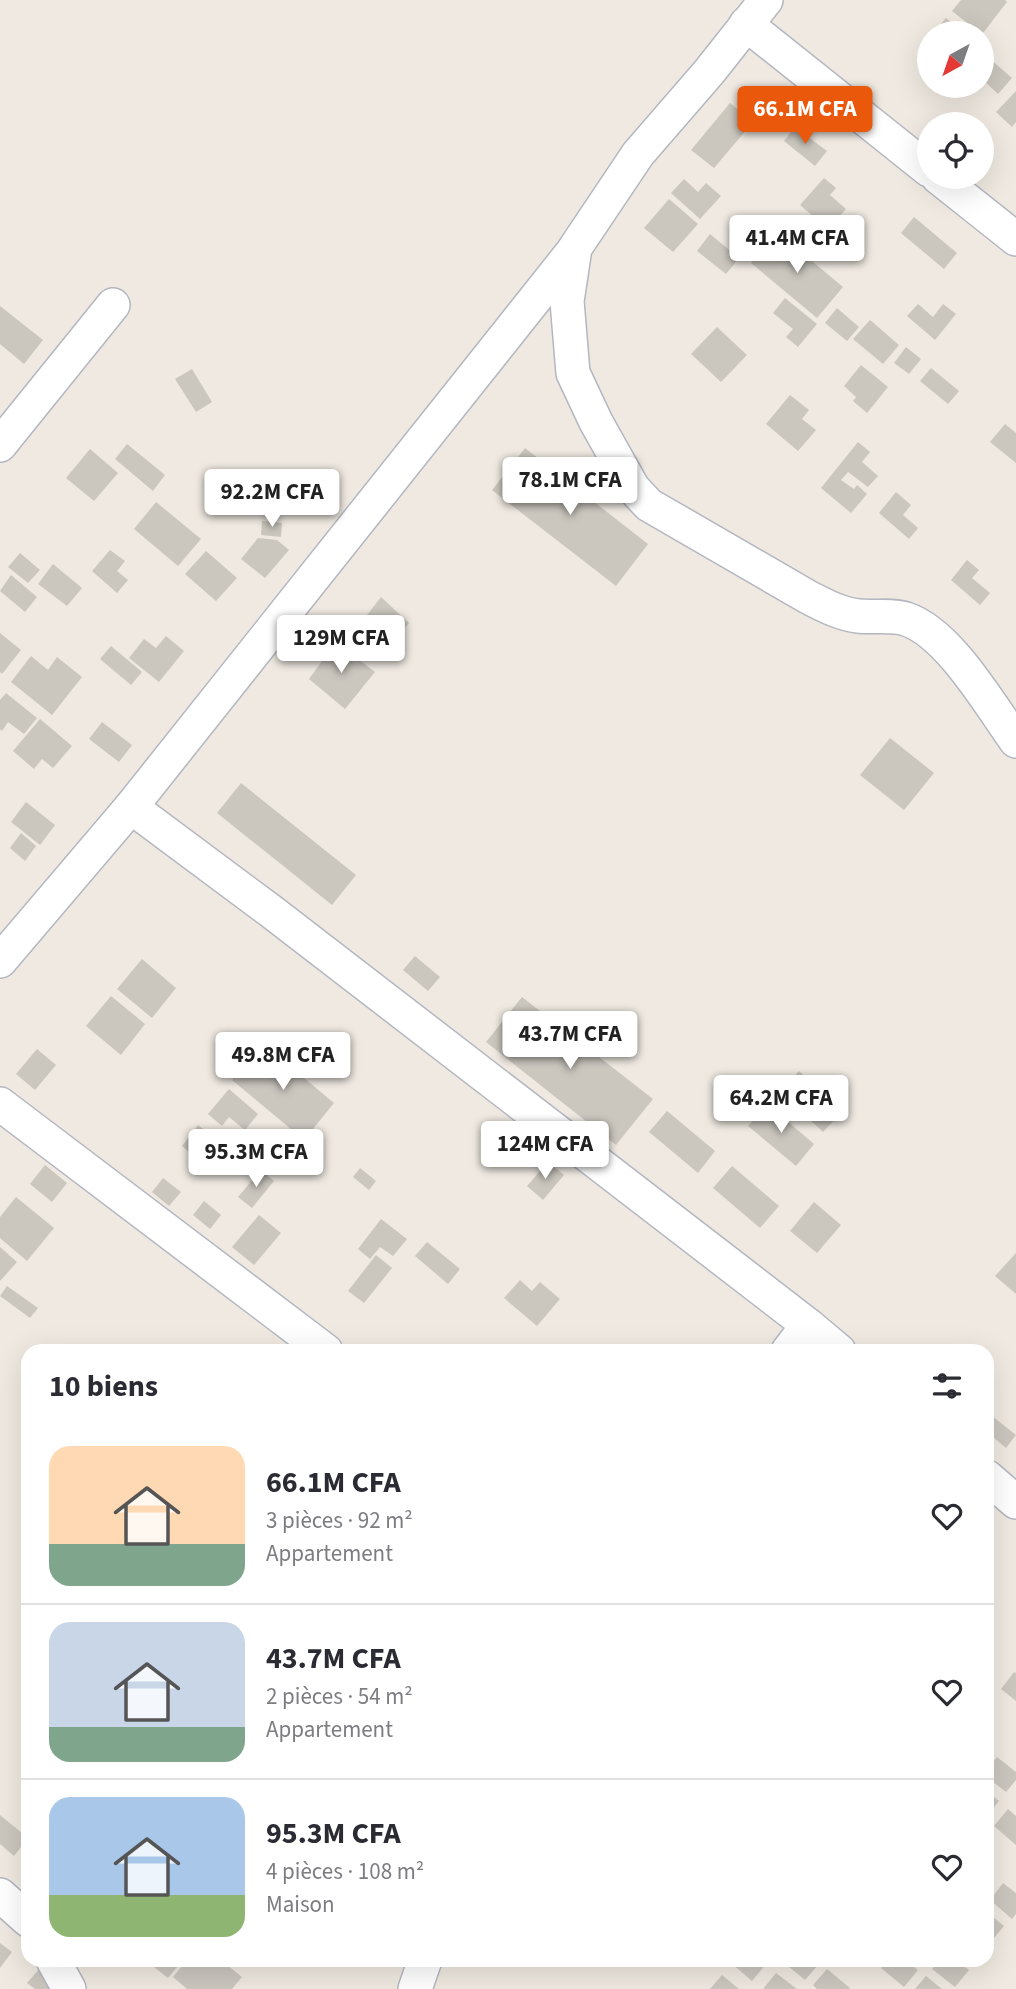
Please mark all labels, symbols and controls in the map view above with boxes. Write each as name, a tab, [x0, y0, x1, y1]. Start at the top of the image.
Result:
north arrow	[917, 21, 994, 98]
map controls	[917, 21, 994, 189]
pin: 66.1M CFA	[725, 86, 885, 146]
text: 66.1M CFA	[753, 92, 857, 125]
button: locate	[917, 112, 994, 189]
pin: 41.4M CFA	[717, 216, 877, 275]
text: 41.4M CFA	[745, 221, 849, 254]
pin: 78.1M CFA	[490, 458, 650, 517]
text: 78.1M CFA	[518, 463, 622, 496]
pin: 92.2M CFA	[192, 470, 352, 529]
text: 92.2M CFA	[220, 475, 324, 508]
pin: 129M CFA	[269, 616, 413, 675]
text: 129M CFA	[293, 621, 389, 654]
pin: 43.7M CFA	[490, 1012, 650, 1071]
text: 43.7M CFA	[518, 1017, 622, 1050]
pin: 49.8M CFA	[203, 1032, 363, 1092]
text: 49.8M CFA	[231, 1038, 335, 1071]
pin: 64.2M CFA	[701, 1076, 861, 1135]
text: 64.2M CFA	[729, 1081, 833, 1114]
pin: 124M CFA	[473, 1122, 617, 1181]
text: 124M CFA	[497, 1127, 593, 1160]
pin: 95.3M CFA	[176, 1130, 336, 1189]
text: 95.3M CFA	[204, 1135, 308, 1168]
text: 10 biens	[49, 1365, 158, 1408]
icon: filters	[928, 1367, 966, 1405]
text: 66.1M CFA	[266, 1461, 401, 1504]
icon: home	[105, 1474, 189, 1558]
icon: heart	[928, 1497, 966, 1535]
text: 3 pièces · 92 m²	[266, 1504, 413, 1537]
text: Appartement	[266, 1537, 393, 1570]
text: 43.7M CFA	[266, 1637, 401, 1680]
icon: home	[105, 1650, 189, 1734]
icon: heart	[928, 1673, 966, 1711]
text: 2 pièces · 54 m²	[266, 1680, 413, 1713]
text: Appartement	[266, 1713, 393, 1746]
text: 95.3M CFA	[266, 1812, 401, 1855]
icon: home	[105, 1825, 189, 1909]
icon: heart	[928, 1848, 966, 1886]
text: 4 pièces · 108 m²	[266, 1855, 424, 1888]
text: Maison	[266, 1888, 335, 1921]

